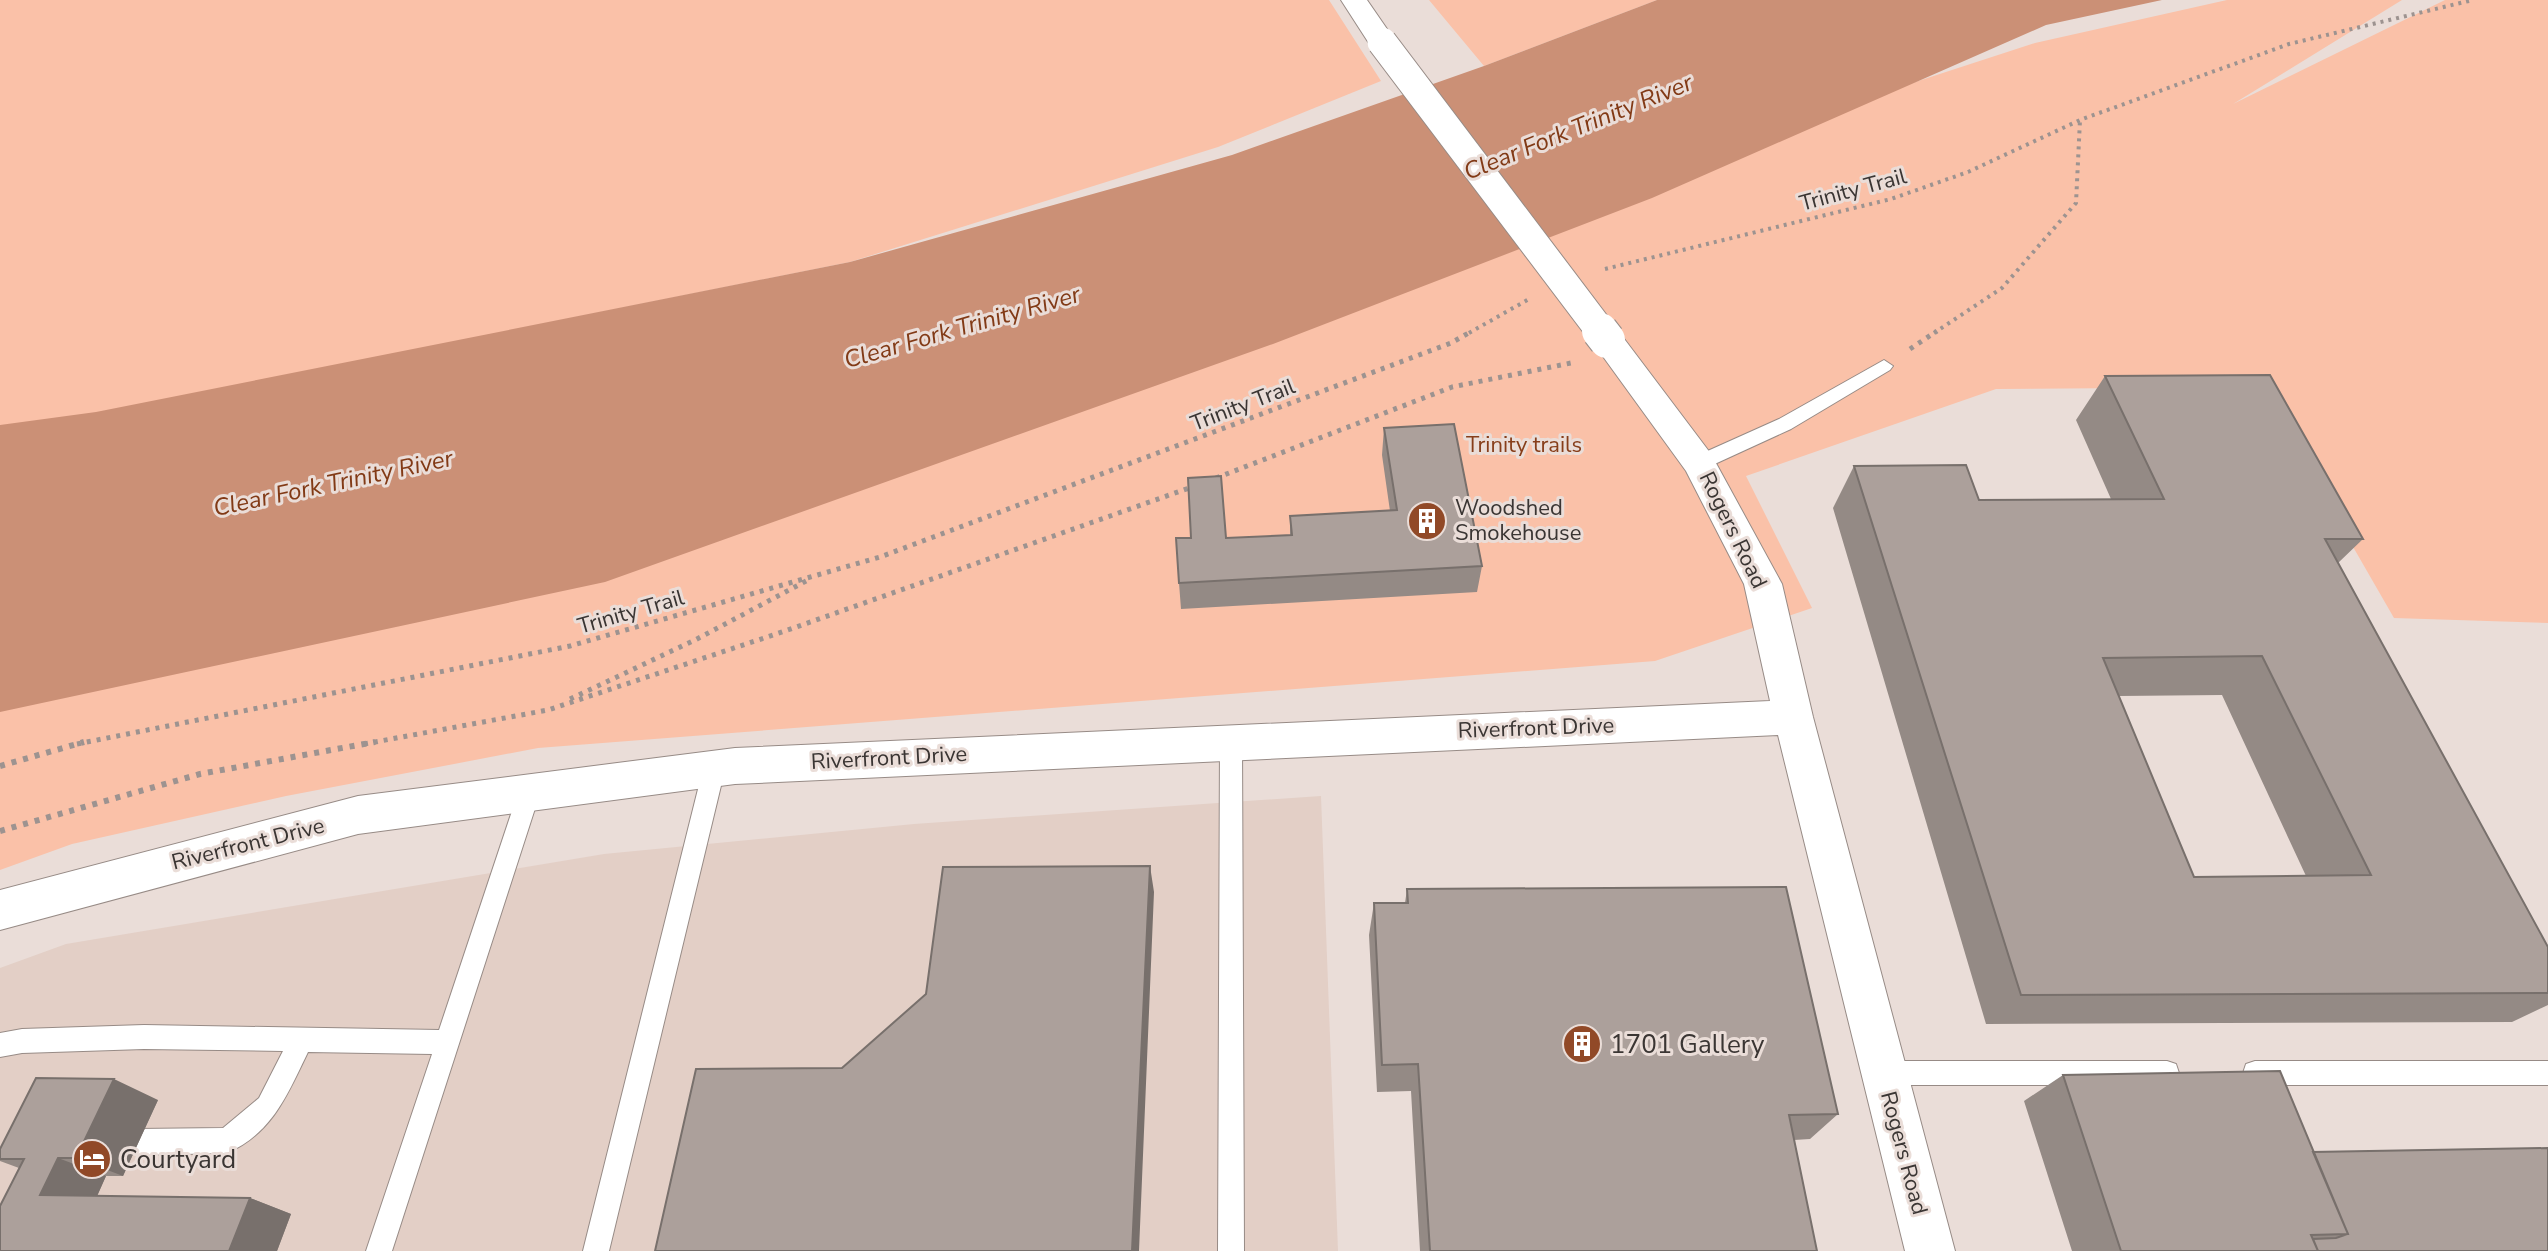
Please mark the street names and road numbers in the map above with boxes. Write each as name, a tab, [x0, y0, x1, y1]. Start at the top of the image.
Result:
street label: Trinity Trail	[1796, 161, 1910, 219]
street label: Trinity Trail	[1186, 371, 1300, 439]
street label: Rogers Road	[1692, 467, 1774, 593]
street label: Trinity Trail	[574, 582, 688, 642]
street label: Riverfront Drive	[1457, 710, 1615, 746]
street label: Riverfront Drive	[810, 739, 968, 777]
street label: Riverfront Drive	[168, 811, 328, 877]
street label: Rogers Road	[1873, 1088, 1935, 1218]

